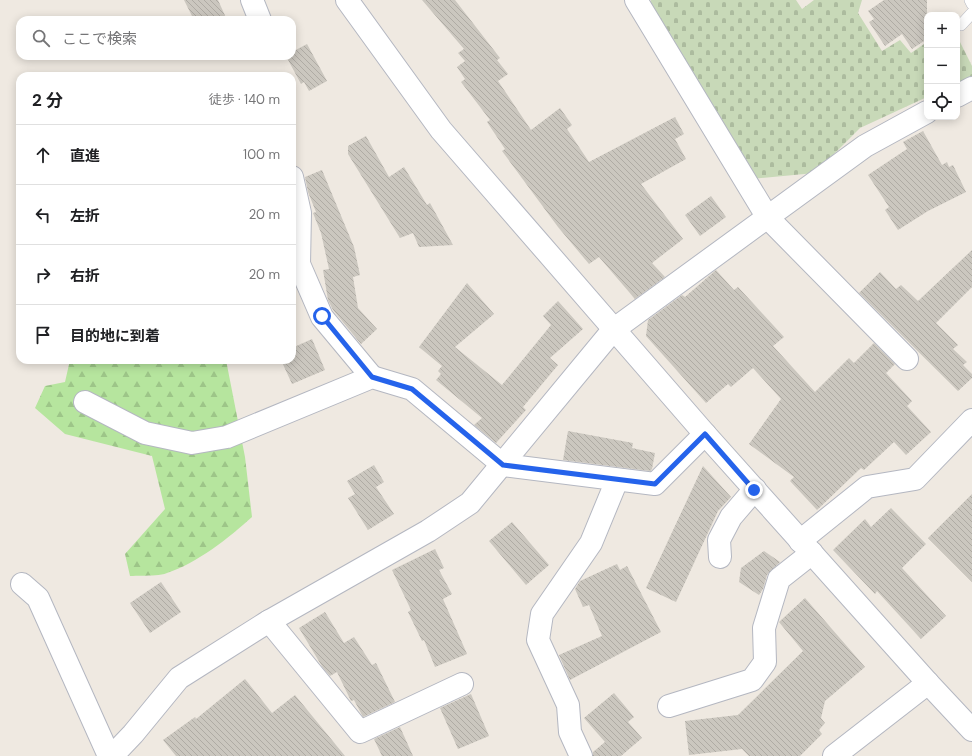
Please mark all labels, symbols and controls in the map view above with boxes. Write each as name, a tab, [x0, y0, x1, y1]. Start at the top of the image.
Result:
map controls	[924, 12, 960, 120]
button: +	[924, 12, 960, 48]
search box	[16, 16, 296, 60]
icon: search	[30, 27, 52, 49]
text: ここで検索	[62, 29, 137, 49]
button: −	[924, 48, 960, 84]
button: locate	[924, 84, 960, 120]
text: 2 分	[32, 89, 63, 111]
text: 徒歩 · 140 m	[209, 91, 280, 108]
icon: ahead	[32, 144, 54, 166]
text: 直進	[70, 146, 100, 166]
text: 100 m	[243, 146, 280, 163]
icon: left	[32, 204, 54, 226]
text: 左折	[70, 206, 100, 226]
text: 20 m	[249, 206, 280, 223]
icon: right	[32, 264, 54, 286]
text: 右折	[70, 266, 100, 286]
text: 20 m	[249, 266, 280, 283]
route start	[313, 307, 331, 325]
icon: arrive	[32, 324, 54, 346]
text: 目的地に到着	[70, 326, 160, 346]
route end	[745, 481, 763, 499]

